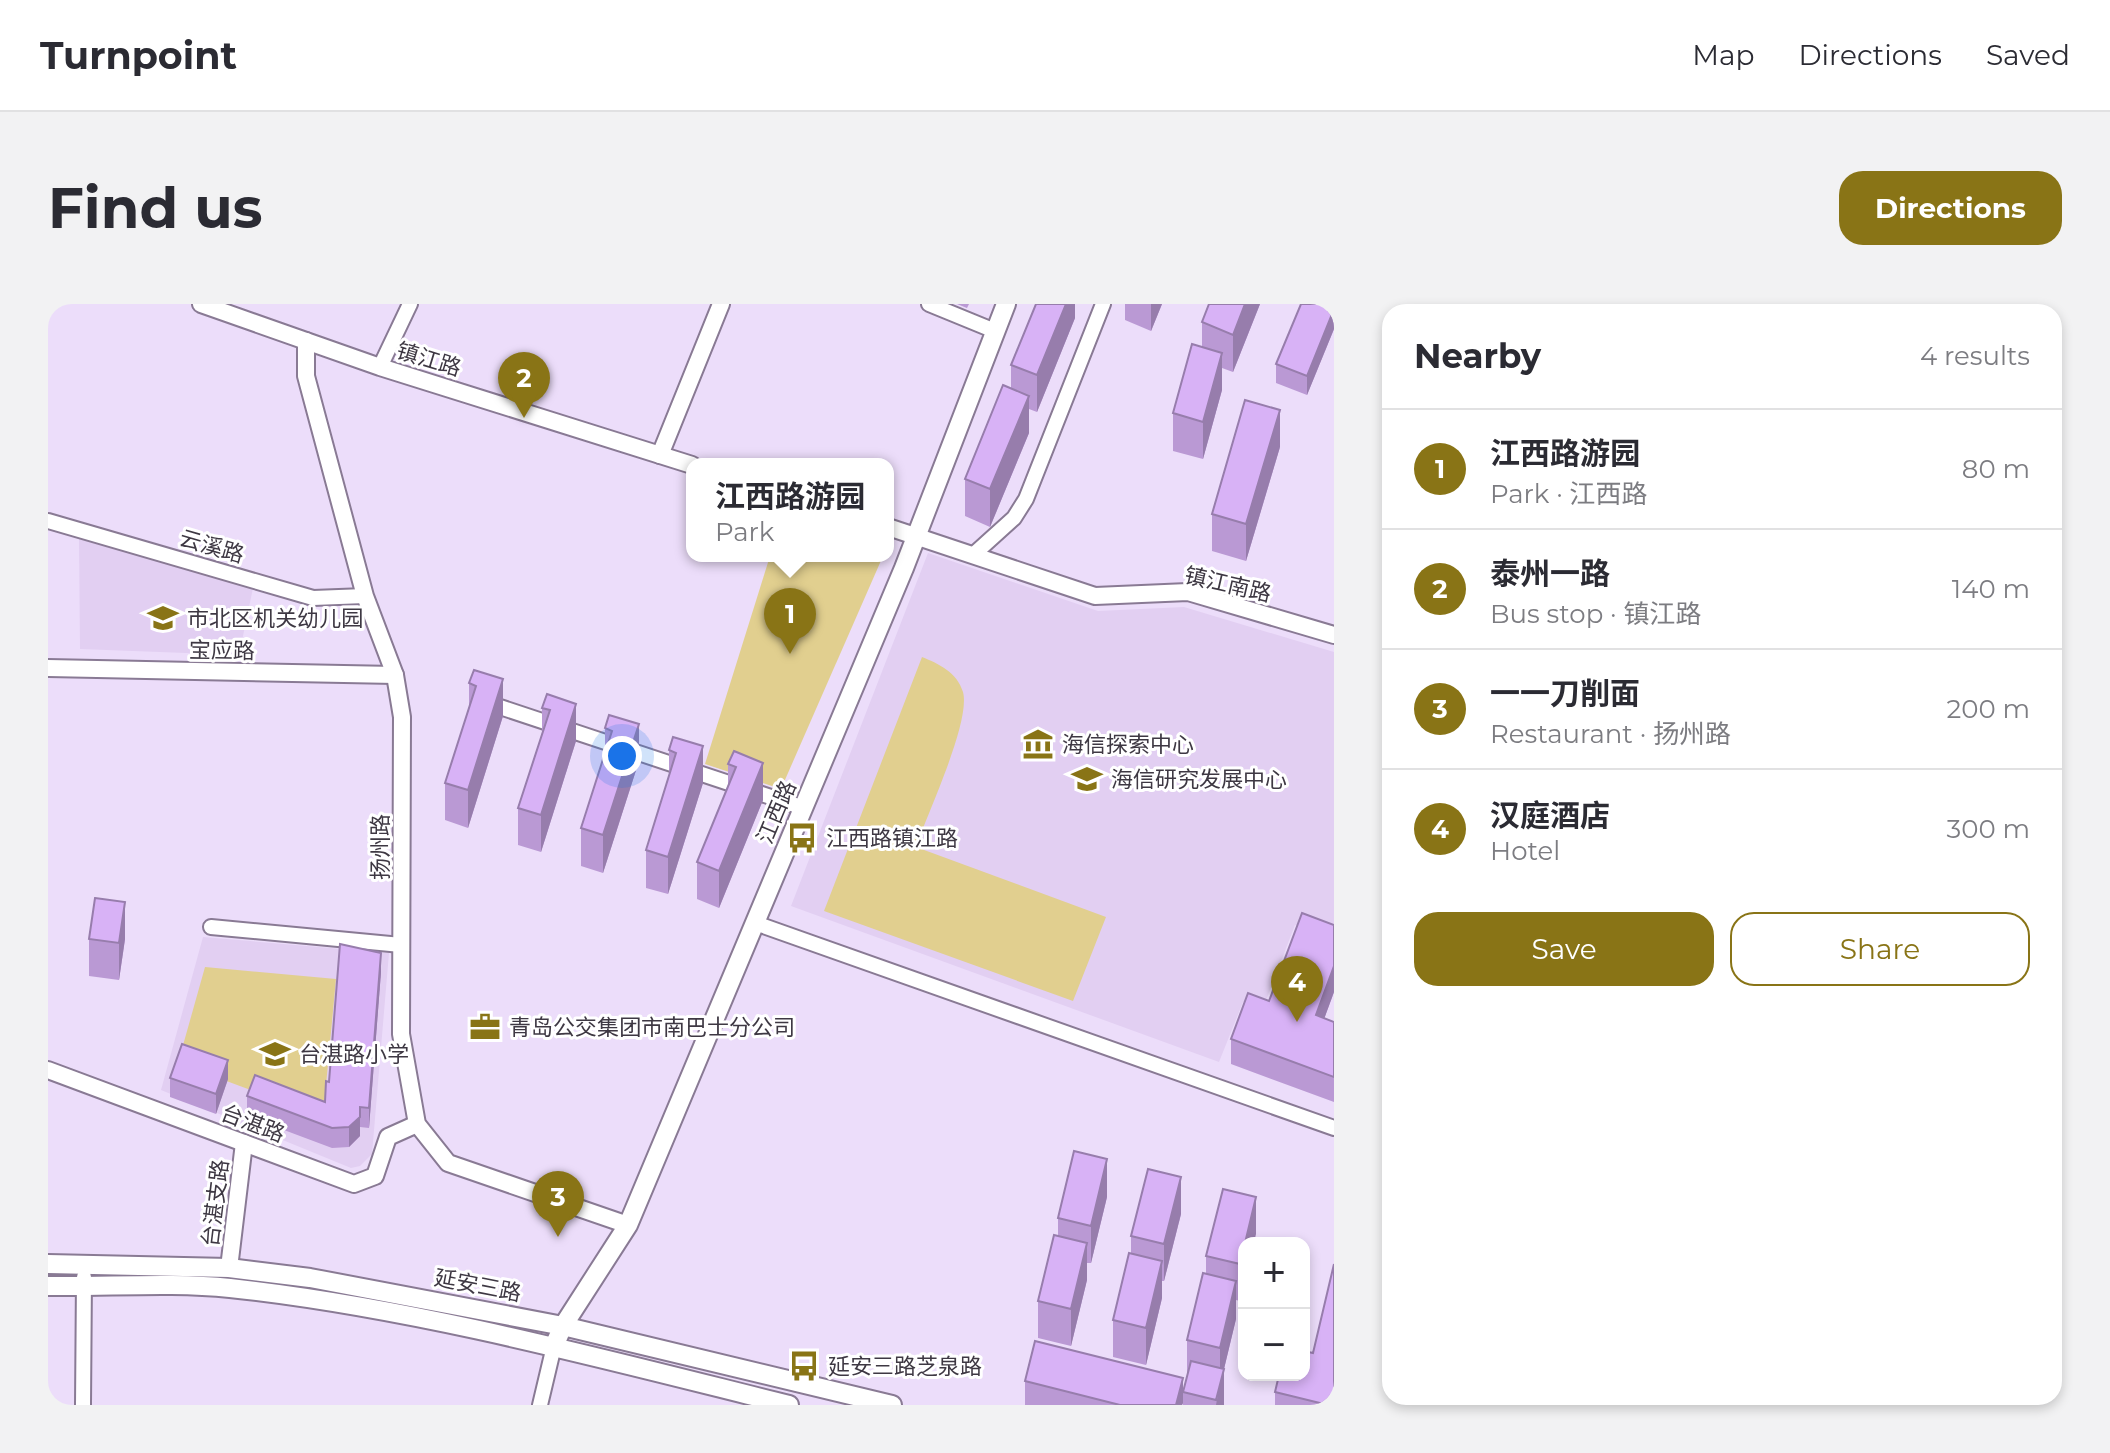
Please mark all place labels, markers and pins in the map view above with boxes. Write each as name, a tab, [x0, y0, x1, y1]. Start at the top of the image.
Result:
pin: 2	[498, 352, 550, 418]
pin: 1	[764, 588, 816, 654]
school or university icon: 市北区机关幼儿园	[146, 601, 180, 635]
place label: 市北区机关幼儿园	[187, 605, 363, 632]
museum icon: 海信探索中心	[1021, 727, 1055, 761]
place label: 海信探索中心	[1062, 731, 1194, 758]
school or university icon: 海信研究发展中心	[1070, 762, 1104, 796]
place label: 海信研究发展中心	[1111, 766, 1287, 793]
bus stop icon: 江西路镇江路	[785, 821, 819, 855]
place label: 江西路镇江路	[826, 825, 958, 852]
pin: 4	[1271, 956, 1323, 1022]
office icon: 青岛公交集团市南巴士分公司	[468, 1010, 502, 1044]
place label: 青岛公交集团市南巴士分公司	[509, 1014, 795, 1041]
school or university icon: 台湛路小学	[258, 1037, 292, 1071]
place label: 台湛路小学	[299, 1041, 409, 1068]
pin: 3	[532, 1171, 584, 1237]
bus stop icon: 延安三路芝泉路	[787, 1349, 821, 1383]
place label: 延安三路芝泉路	[828, 1353, 982, 1380]

